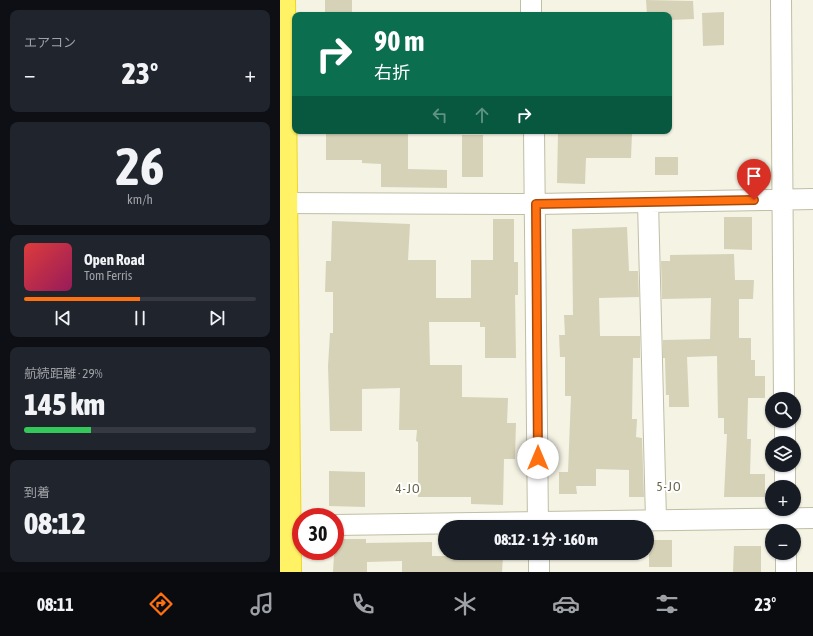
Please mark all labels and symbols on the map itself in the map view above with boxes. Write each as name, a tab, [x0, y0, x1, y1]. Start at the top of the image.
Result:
pin	[737, 159, 771, 200]
position arrow	[517, 437, 559, 479]
district label: 5-JO	[656, 479, 682, 494]
district label: 4-JO	[395, 481, 421, 496]
speed limit sign: 30	[292, 508, 344, 560]

